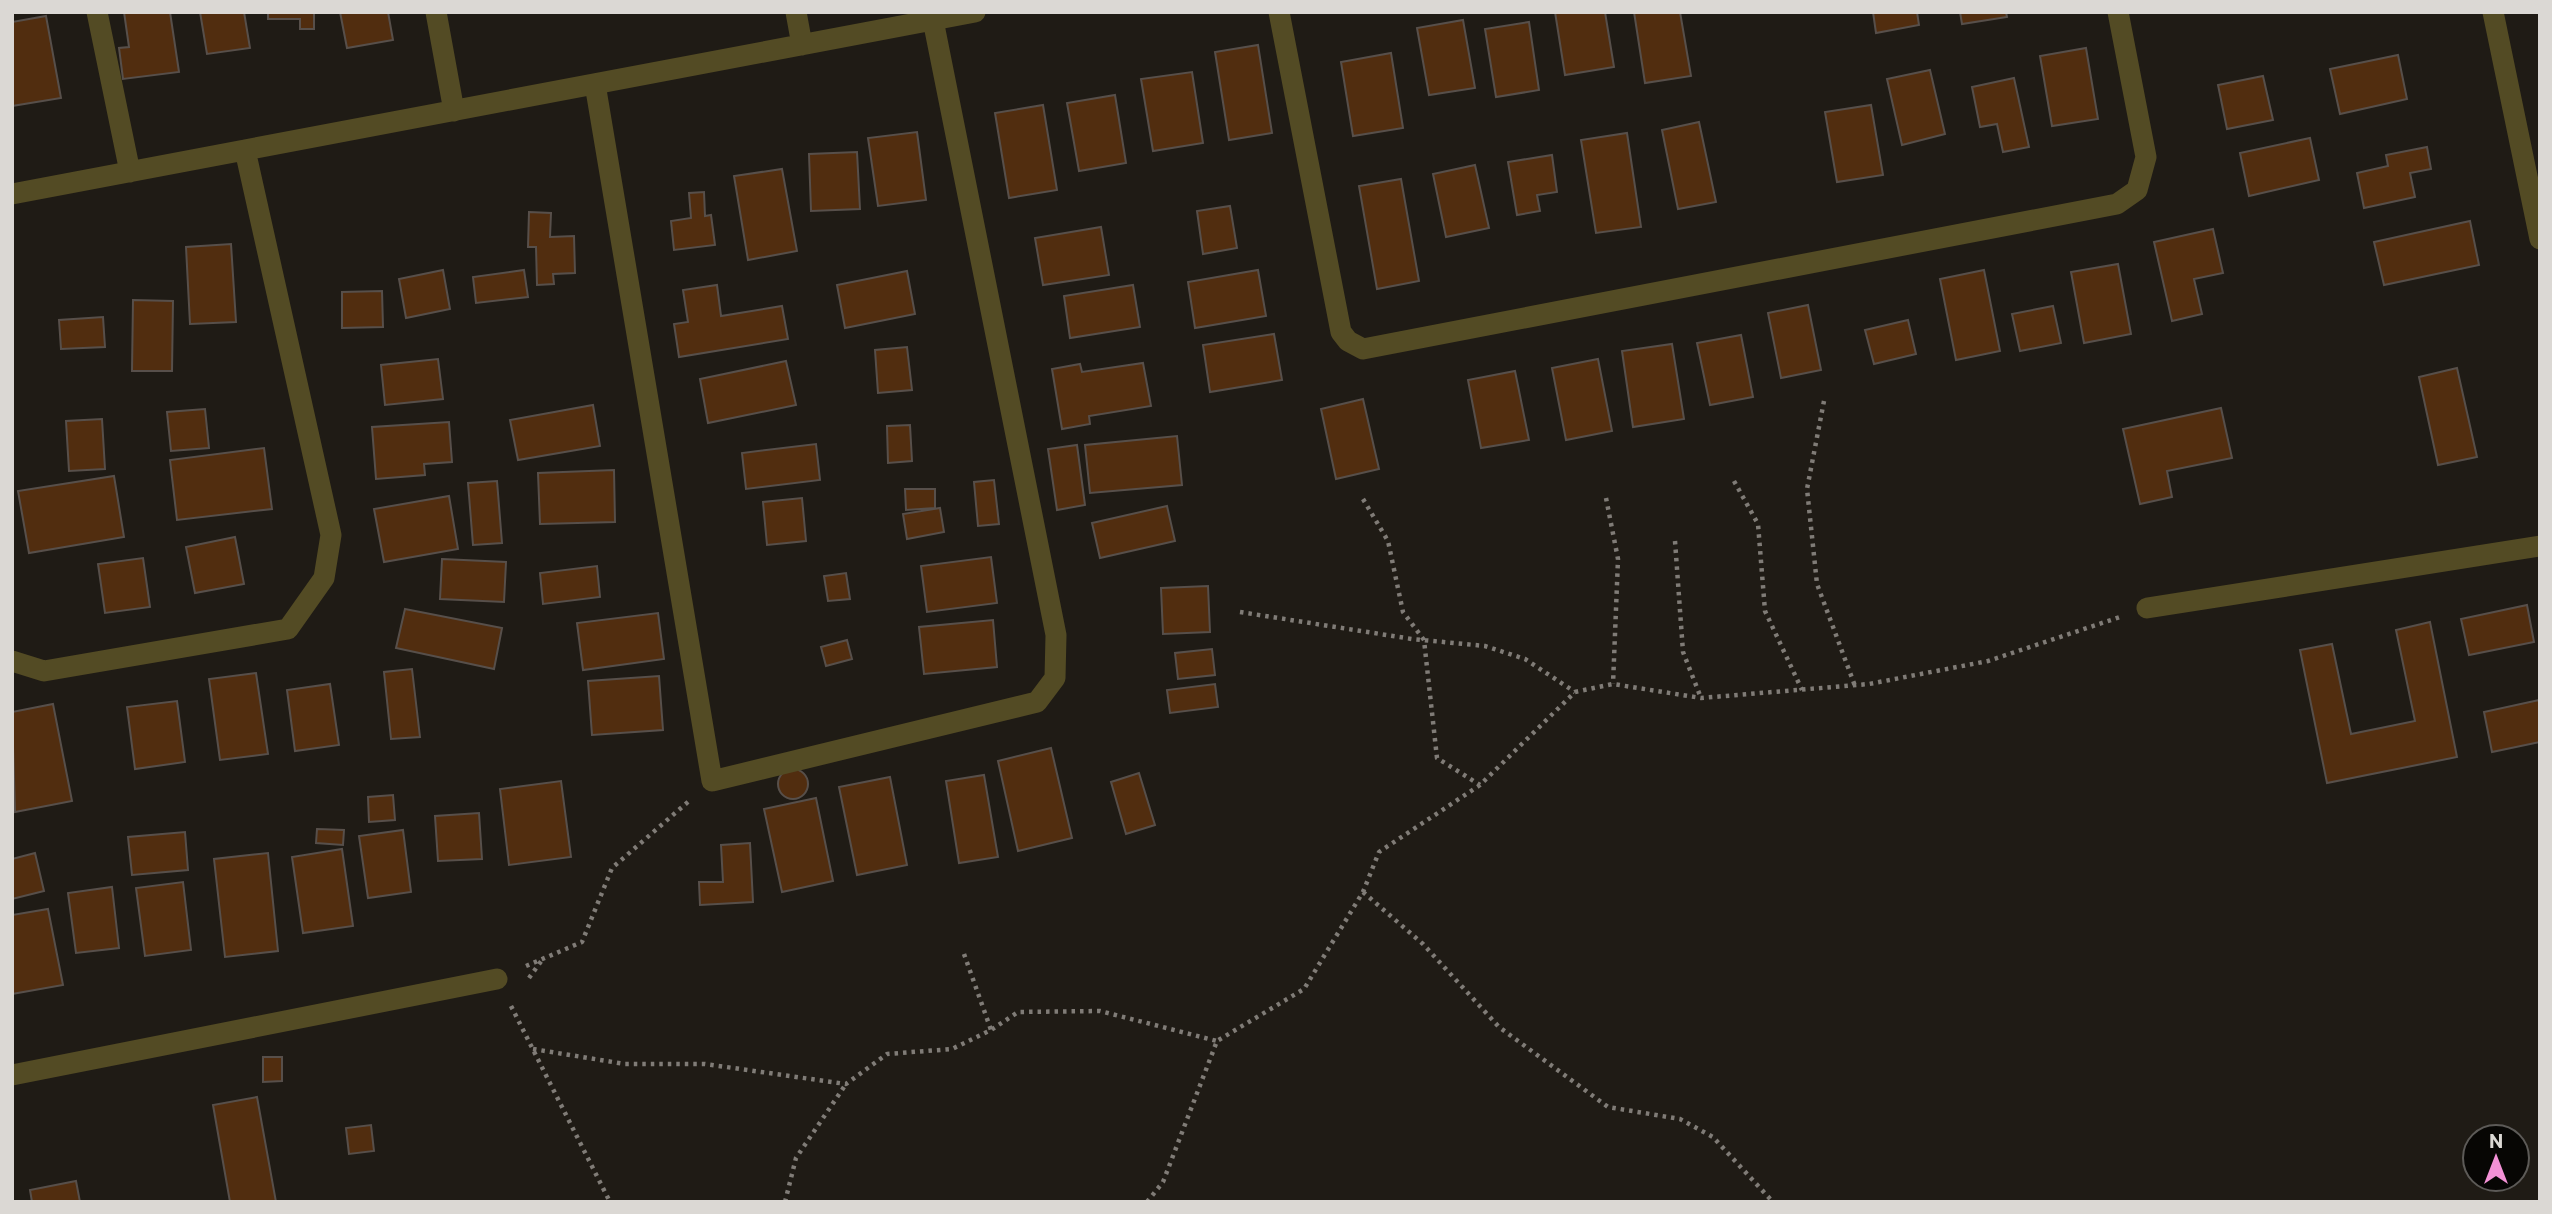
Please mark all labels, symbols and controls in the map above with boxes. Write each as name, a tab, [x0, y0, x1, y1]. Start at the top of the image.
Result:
north arrow	[2461, 1123, 2531, 1193]
text: N	[2489, 1129, 2503, 1152]

